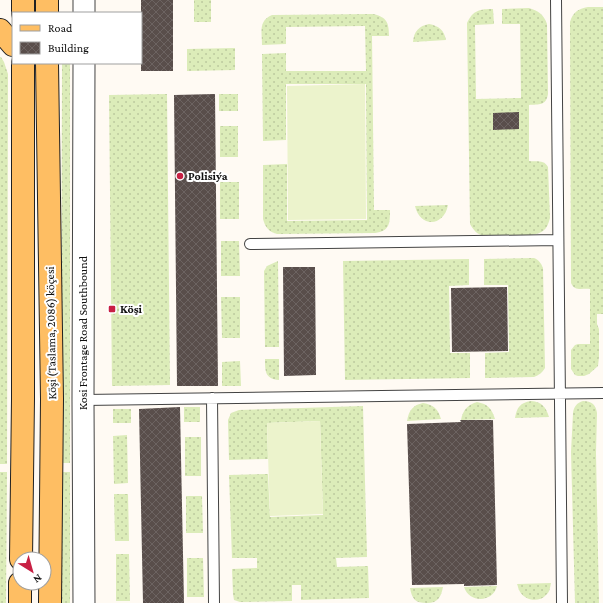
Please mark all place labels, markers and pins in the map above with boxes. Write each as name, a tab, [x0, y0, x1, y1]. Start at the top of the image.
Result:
place label: Polisiýa	[188, 169, 228, 183]
marker: Polisiýa	[175, 171, 185, 181]
place label: Köşi	[120, 302, 143, 316]
marker: Köşi	[107, 304, 117, 314]

